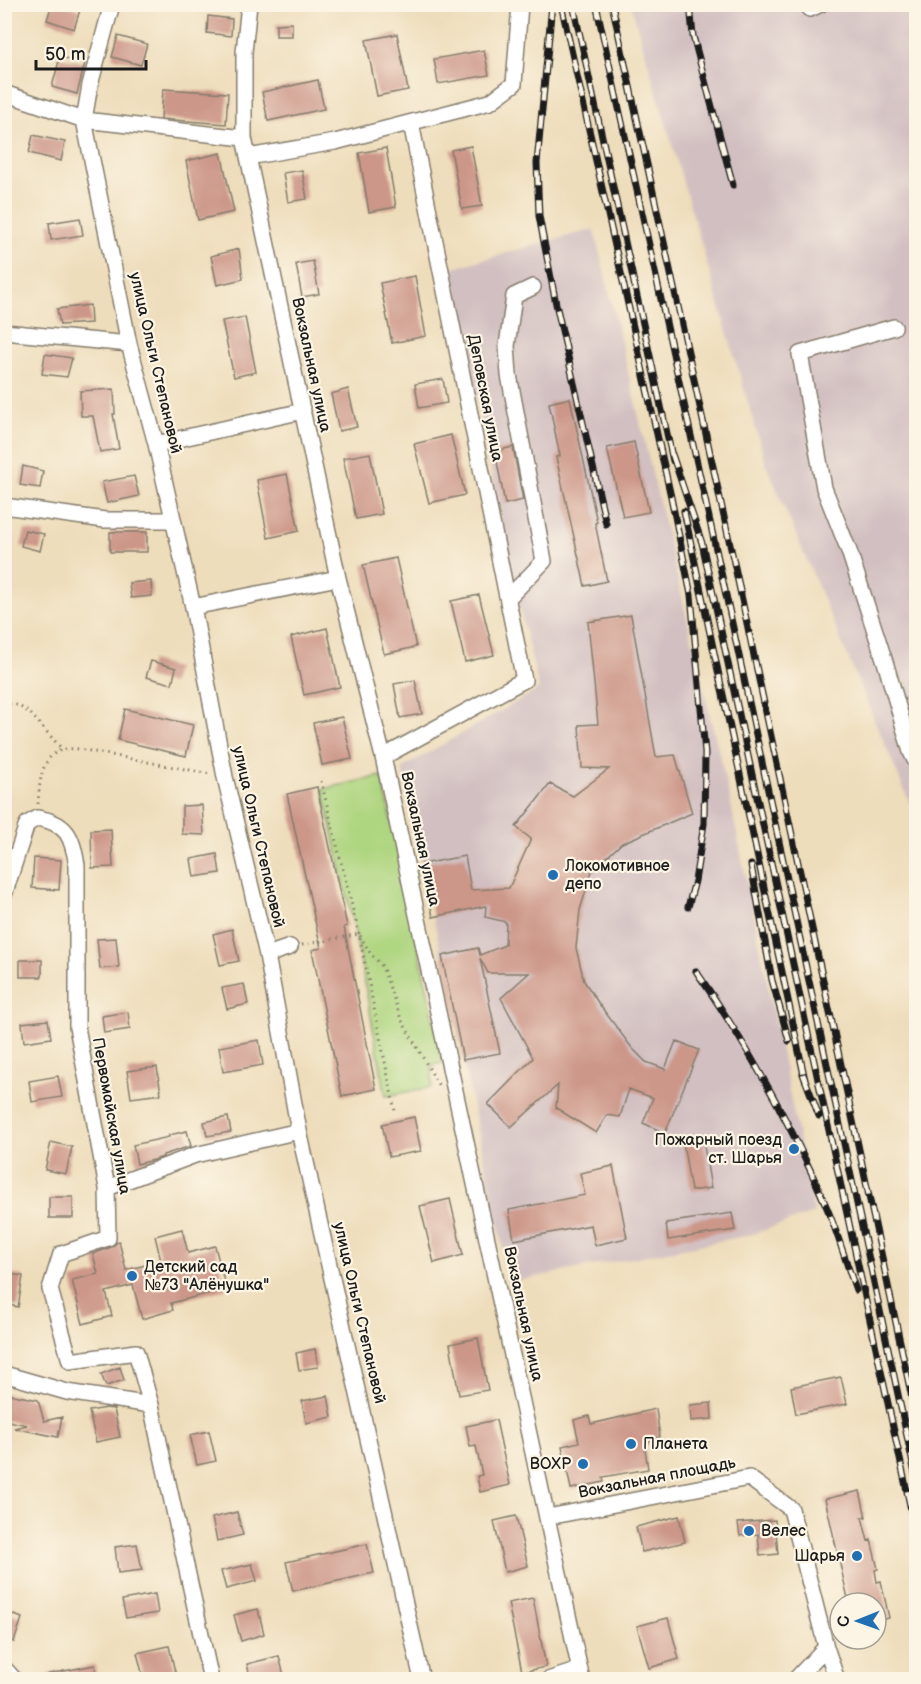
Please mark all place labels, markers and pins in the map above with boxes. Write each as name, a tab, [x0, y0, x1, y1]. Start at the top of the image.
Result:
place label: Локомотивное депо	[564, 857, 670, 894]
marker: Локомотивное депо	[546, 868, 560, 882]
place label: Пожарный поезд ст. Шарья	[655, 1131, 782, 1168]
marker: Пожарный поезд ст. Шарья	[787, 1142, 801, 1156]
place label: Детский сад №73 "Алёнушка"	[144, 1258, 269, 1295]
marker: Детский сад №73 "Алёнушка"	[125, 1269, 139, 1283]
place label: Планета	[643, 1435, 709, 1454]
marker: Планета	[624, 1437, 638, 1451]
place label: ВОХР	[530, 1455, 571, 1474]
marker: ВОХР	[576, 1457, 590, 1471]
place label: Велес	[761, 1522, 806, 1541]
marker: Велес	[742, 1524, 756, 1538]
place label: Шарья	[794, 1547, 845, 1566]
marker: Шарья	[850, 1549, 864, 1563]

